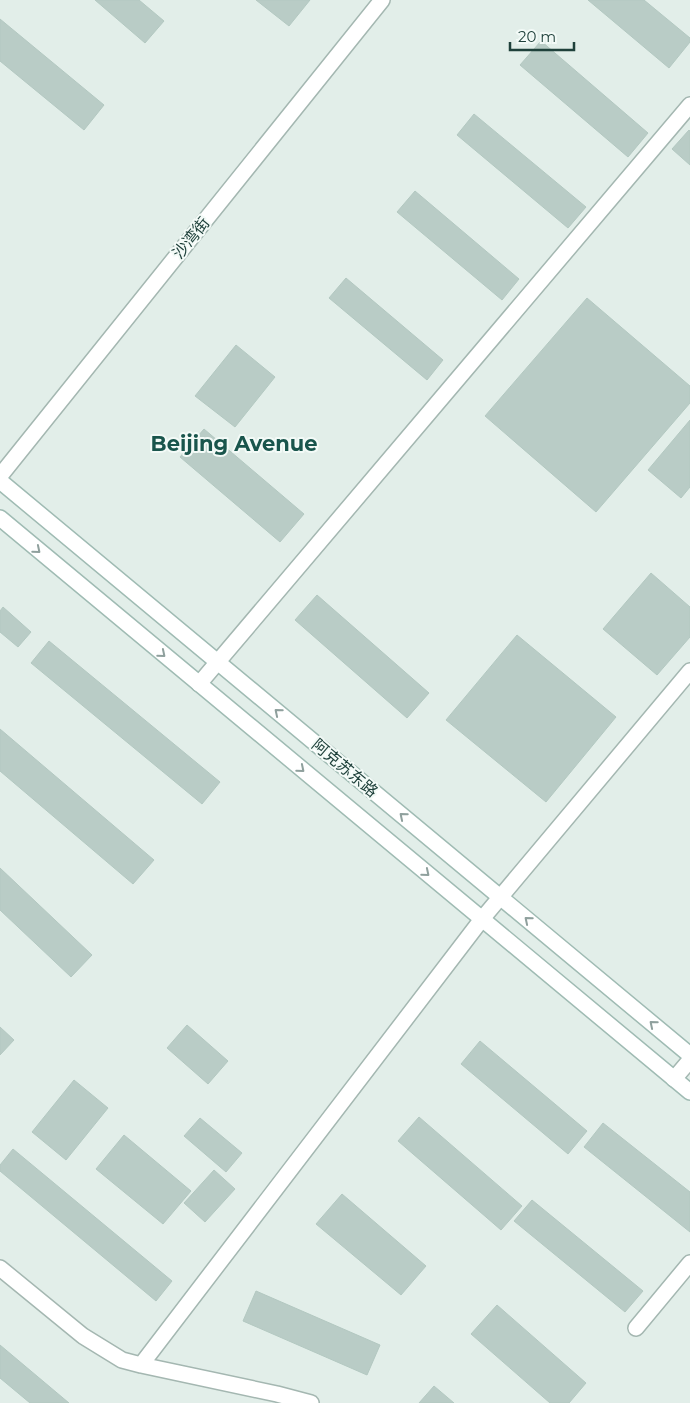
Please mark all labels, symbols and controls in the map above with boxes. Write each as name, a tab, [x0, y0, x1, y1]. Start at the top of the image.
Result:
scale bar	[510, 20, 574, 52]
text: 20 m	[518, 27, 556, 46]
street label: 沙湾街	[169, 213, 213, 263]
district label: Beijing Avenue	[151, 431, 317, 456]
one-way arrow	[32, 544, 41, 553]
one-way arrow	[157, 648, 166, 657]
one-way arrow	[275, 710, 284, 718]
street label: 阿克苏东路	[308, 735, 382, 801]
one-way arrow	[295, 763, 304, 772]
one-way arrow	[400, 813, 409, 822]
one-way arrow	[420, 867, 429, 876]
one-way arrow	[524, 917, 533, 926]
one-way arrow	[649, 1021, 658, 1030]

